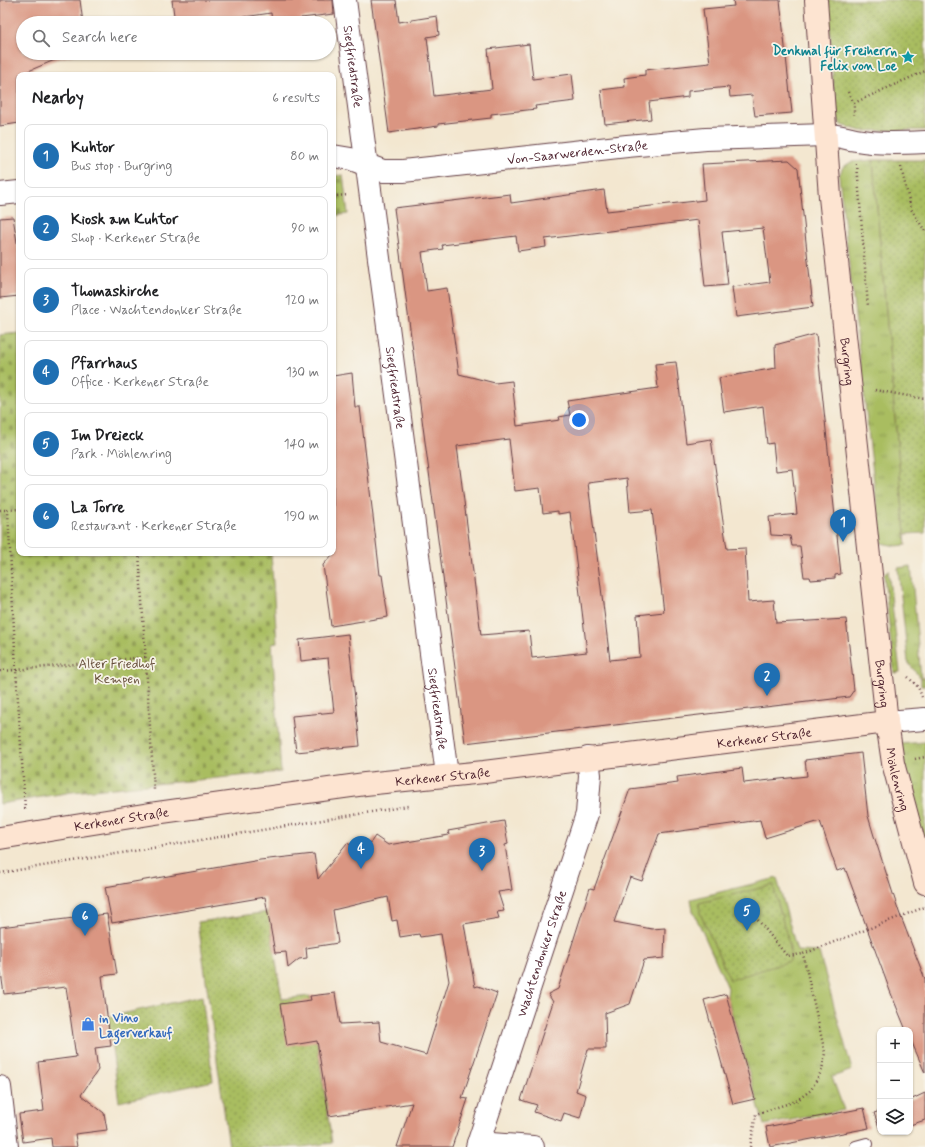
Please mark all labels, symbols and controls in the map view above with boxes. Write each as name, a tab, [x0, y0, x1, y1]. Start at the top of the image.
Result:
search box	[16, 16, 336, 60]
street label: Siegfriedstraße	[338, 24, 366, 109]
icon: search	[30, 27, 52, 49]
text: Search here	[62, 28, 138, 48]
place label: Denkmal für Freiherrn Felix von Loe	[772, 43, 897, 75]
place icon: Denkmal für Freiherrn Felix von Loe	[900, 49, 916, 65]
text: Nearby	[32, 87, 84, 109]
text: 6 results	[272, 90, 320, 107]
street label: Von-Saarwerden-Straße	[507, 137, 649, 169]
text: Kuhtor	[71, 138, 115, 158]
text: 1	[43, 148, 49, 165]
text: 80 m	[290, 148, 319, 165]
text: Bus stop · Burgring	[71, 158, 172, 175]
text: Kiosk am Kuhtor	[71, 210, 178, 230]
text: 2	[43, 220, 49, 237]
text: 90 m	[291, 220, 319, 237]
text: Shop · Kerkener Straße	[71, 230, 200, 247]
text: Thomaskirche	[71, 282, 159, 302]
text: 3	[43, 292, 49, 309]
text: 120 m	[285, 292, 319, 309]
text: Place · Wachtendonker Straße	[71, 302, 242, 319]
street label: Burgring	[835, 337, 857, 387]
street label: Siegfriedstraße	[381, 346, 408, 430]
text: Pfarrhaus	[71, 354, 137, 374]
text: 4	[42, 364, 50, 381]
text: 130 m	[286, 364, 319, 381]
text: Office · Kerkener Straße	[71, 374, 209, 391]
your location	[569, 410, 589, 430]
text: Im Dreieck	[71, 426, 144, 446]
text: 5	[42, 436, 50, 453]
text: 140 m	[284, 436, 319, 453]
text: Park · Möhlenring	[71, 446, 172, 463]
text: La Torre	[71, 498, 125, 518]
text: 6	[43, 508, 49, 525]
text: 190 m	[284, 508, 319, 525]
pin: 1	[830, 509, 856, 542]
text: Restaurant · Kerkener Straße	[71, 518, 237, 535]
park label: Alter Friedhof Kempen	[79, 656, 156, 688]
street label: Burgring	[870, 659, 892, 709]
pin: 2	[754, 663, 780, 696]
street label: Siegfriedstraße	[423, 667, 451, 751]
street label: Kerkener Straße	[716, 724, 813, 753]
street label: Möhlenring	[881, 747, 913, 814]
street label: Kerkener Straße	[394, 764, 491, 791]
street label: Kerkener Straße	[73, 804, 170, 836]
pin: 4	[348, 836, 374, 869]
pin: 3	[469, 838, 495, 871]
street label: Wachtendonker Straße	[514, 888, 571, 1019]
pin: 5	[734, 898, 760, 931]
pin: 6	[72, 903, 98, 936]
place label: in Vino Lagerverkauf	[99, 1010, 173, 1045]
shop icon: in Vino Lagerverkauf	[80, 1016, 96, 1032]
map controls	[877, 1027, 913, 1135]
button: +	[877, 1027, 913, 1063]
button: −	[877, 1063, 913, 1099]
button: layers	[877, 1099, 913, 1135]

